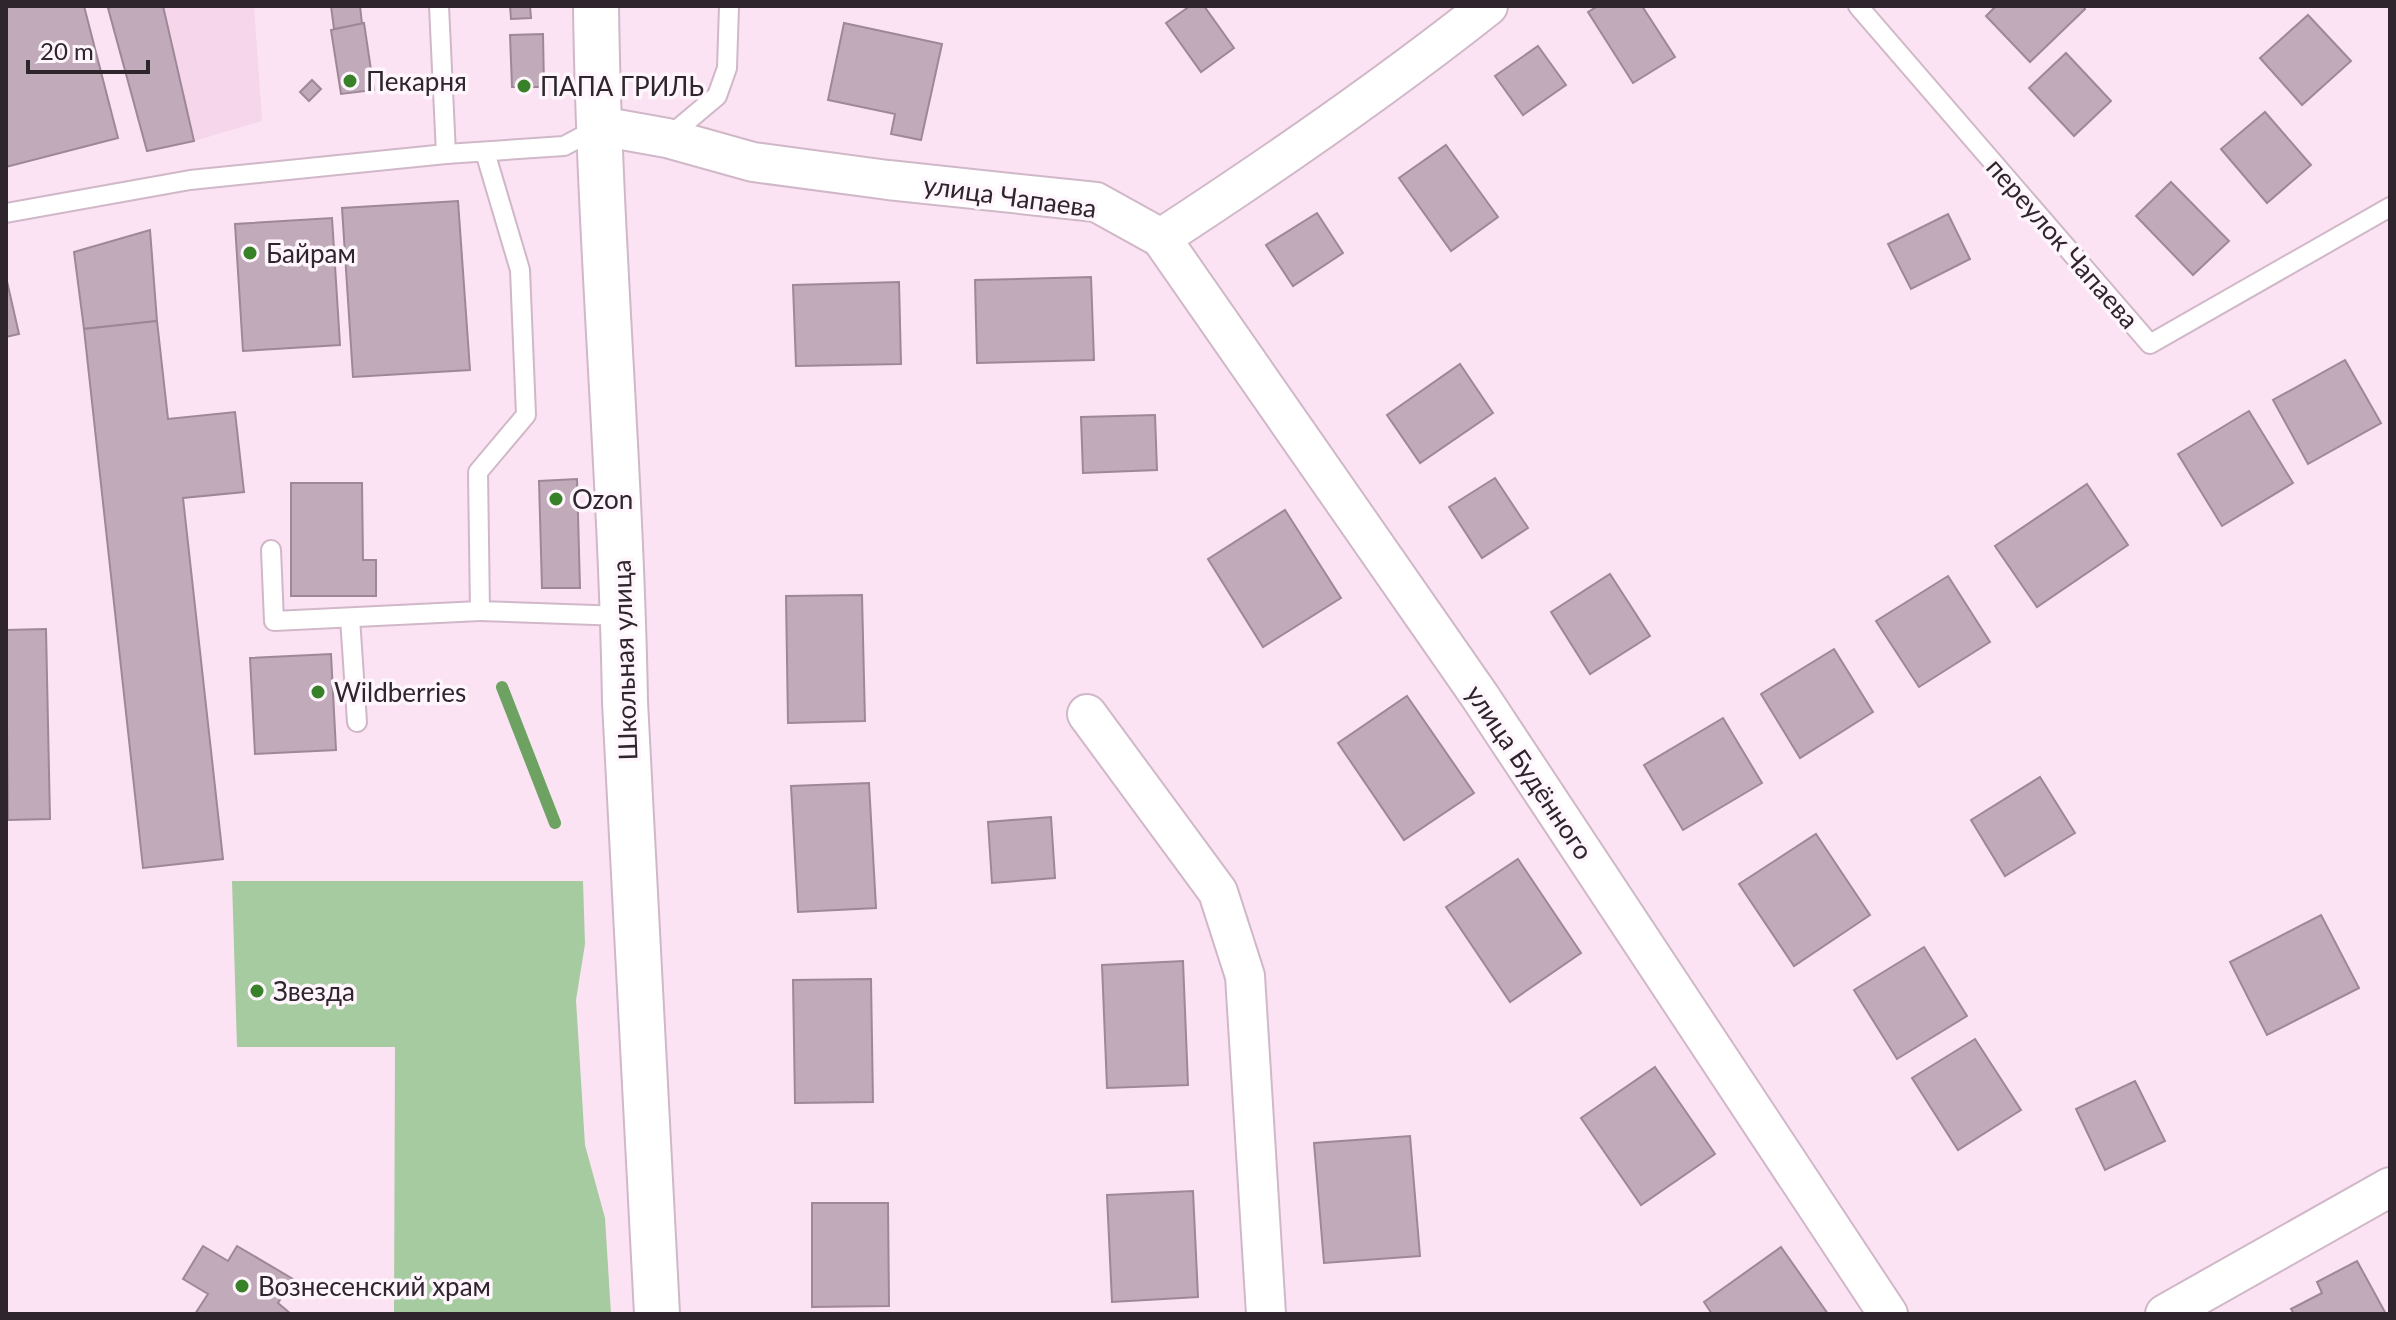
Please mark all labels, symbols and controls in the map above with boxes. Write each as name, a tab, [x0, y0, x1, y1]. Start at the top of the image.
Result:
scale bar	[28, 24, 148, 74]
text: 20 m	[40, 36, 94, 65]
place label: Пекарня	[366, 65, 467, 97]
place label: ПАПА ГРИЛЬ	[540, 70, 704, 102]
marker: Пекарня	[341, 72, 359, 90]
marker: ПАПА ГРИЛЬ	[515, 77, 533, 95]
street label: переулок Чапаева	[1980, 151, 2146, 335]
street label: улица Чапаева	[921, 168, 1099, 224]
place label: Байрам	[266, 237, 356, 269]
marker: Байрам	[241, 244, 259, 262]
place label: Ozon	[572, 483, 633, 515]
marker: Ozon	[547, 490, 565, 508]
street label: Школьная улица	[605, 559, 643, 761]
place label: Wildberries	[334, 676, 466, 708]
street label: улица Будённого	[1460, 679, 1600, 865]
marker: Wildberries	[309, 683, 327, 701]
place label: Звезда	[273, 975, 355, 1007]
marker: Звезда	[248, 982, 266, 1000]
place label: Вознесенский храм	[258, 1270, 491, 1302]
marker: Вознесенский храм	[233, 1277, 251, 1295]

